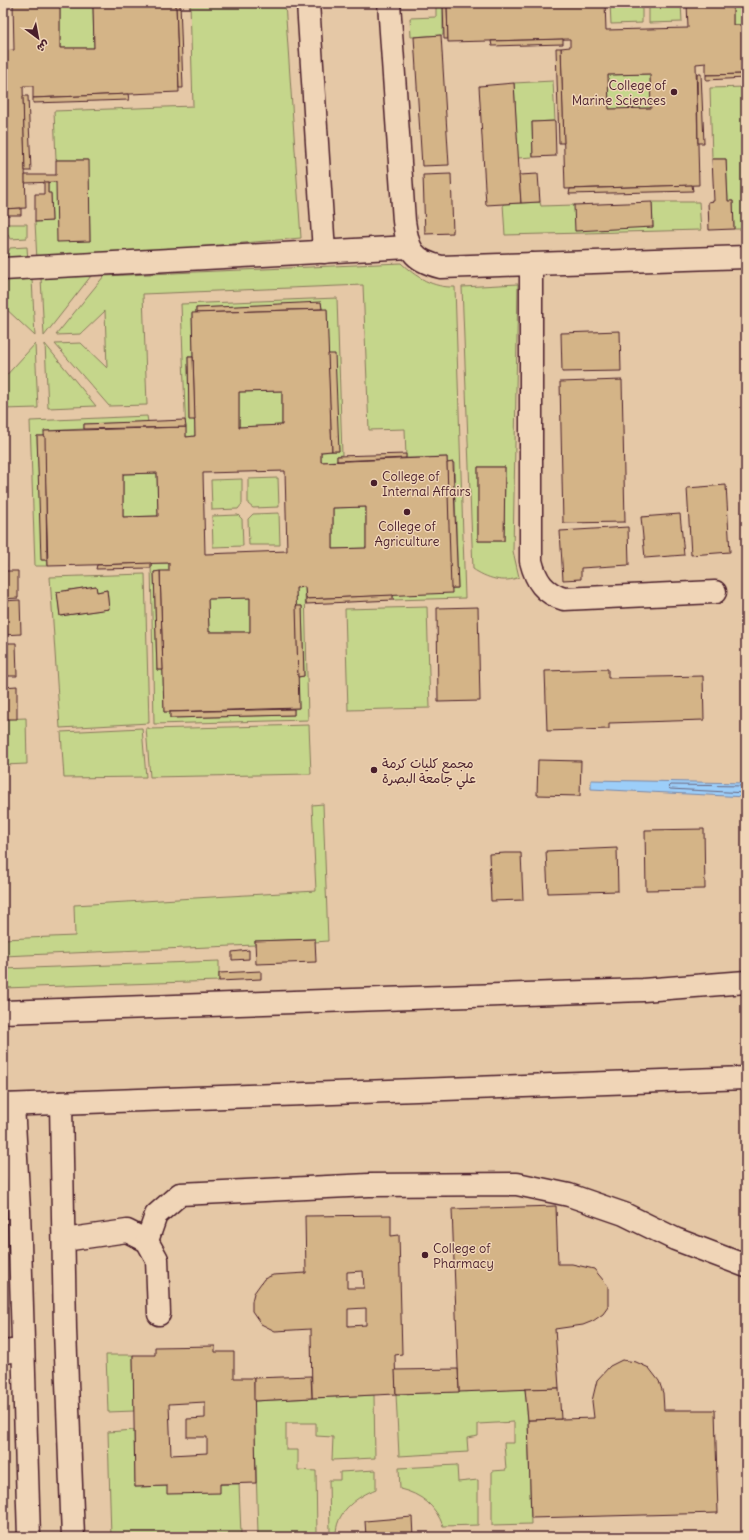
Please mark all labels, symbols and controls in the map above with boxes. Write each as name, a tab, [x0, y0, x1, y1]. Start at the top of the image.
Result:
north arrow	[18, 18, 58, 58]
text: ش	[34, 37, 52, 56]
place label: College of Marine Sciences	[572, 77, 667, 109]
marker: College of Marine Sciences	[669, 87, 679, 97]
place label: College of Internal Affairs	[382, 468, 471, 500]
marker: College of Internal Affairs	[369, 478, 379, 488]
marker: College of Agriculture	[402, 507, 412, 517]
place label: College of Agriculture	[375, 518, 439, 550]
place label: مجمع كليات كرمة علي جامعة البصرة	[382, 755, 476, 790]
marker: مجمع كليات كرمة علي جامعة البصرة	[369, 765, 379, 775]
place label: College of Pharmacy	[433, 1240, 494, 1272]
marker: College of Pharmacy	[420, 1250, 430, 1260]

